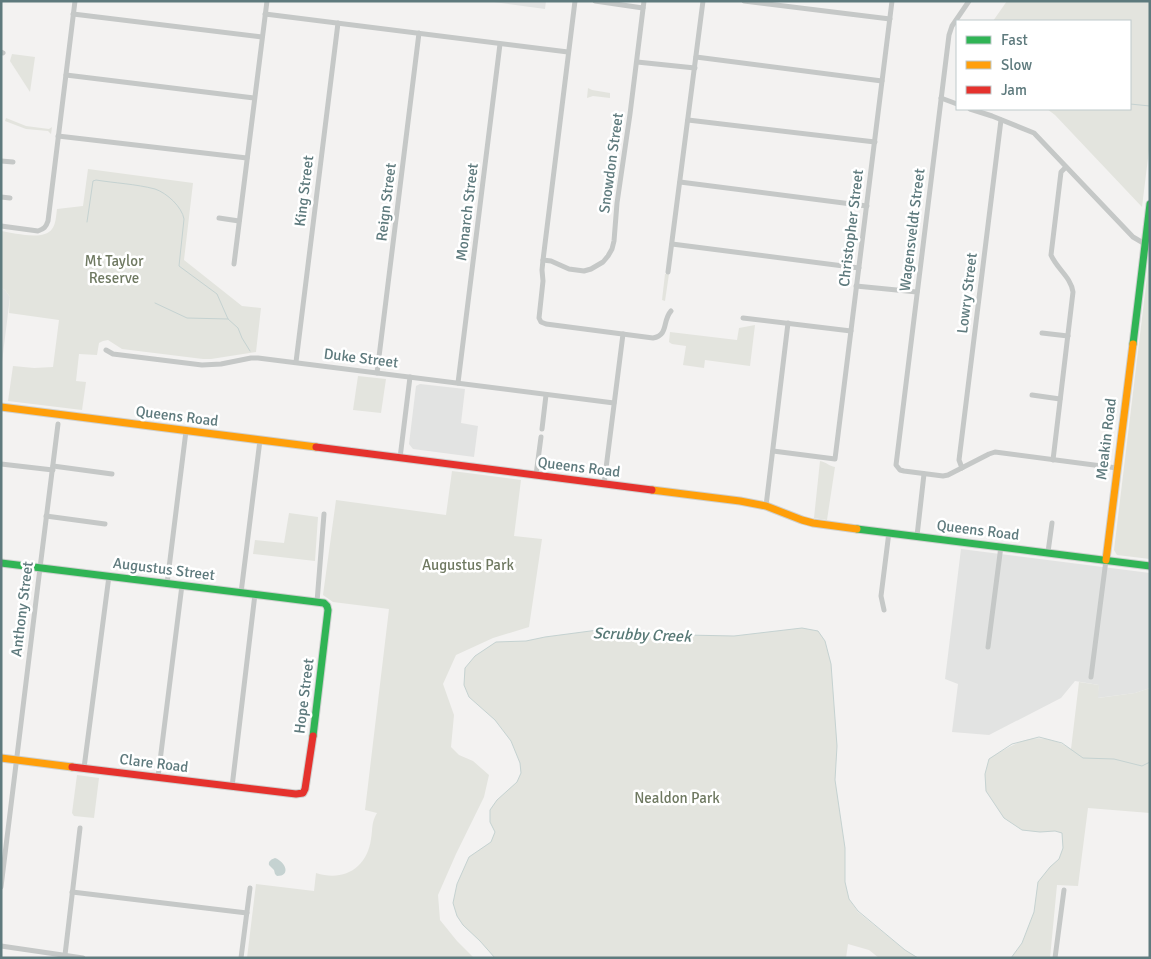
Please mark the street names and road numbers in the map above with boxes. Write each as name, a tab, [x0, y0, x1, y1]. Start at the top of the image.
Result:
street label: Snowdon Street	[595, 112, 627, 214]
street label: King Street	[291, 154, 317, 228]
street label: Reign Street	[372, 162, 400, 242]
street label: Monarch Street	[452, 162, 482, 262]
street label: Wagensveldt Street	[896, 167, 928, 293]
street label: Christopher Street	[835, 168, 867, 288]
street label: Lowry Street	[953, 252, 981, 334]
street label: Duke Street	[323, 344, 399, 372]
street label: Meakin Road	[1092, 397, 1120, 481]
street label: Queens Road	[135, 402, 219, 430]
street label: Queens Road	[537, 453, 621, 481]
street label: Queens Road	[936, 516, 1020, 544]
street label: Augustus Street	[112, 554, 216, 584]
street label: Anthony Street	[7, 560, 37, 658]
street label: Hope Street	[290, 657, 318, 735]
street label: Clare Road	[119, 750, 190, 776]

